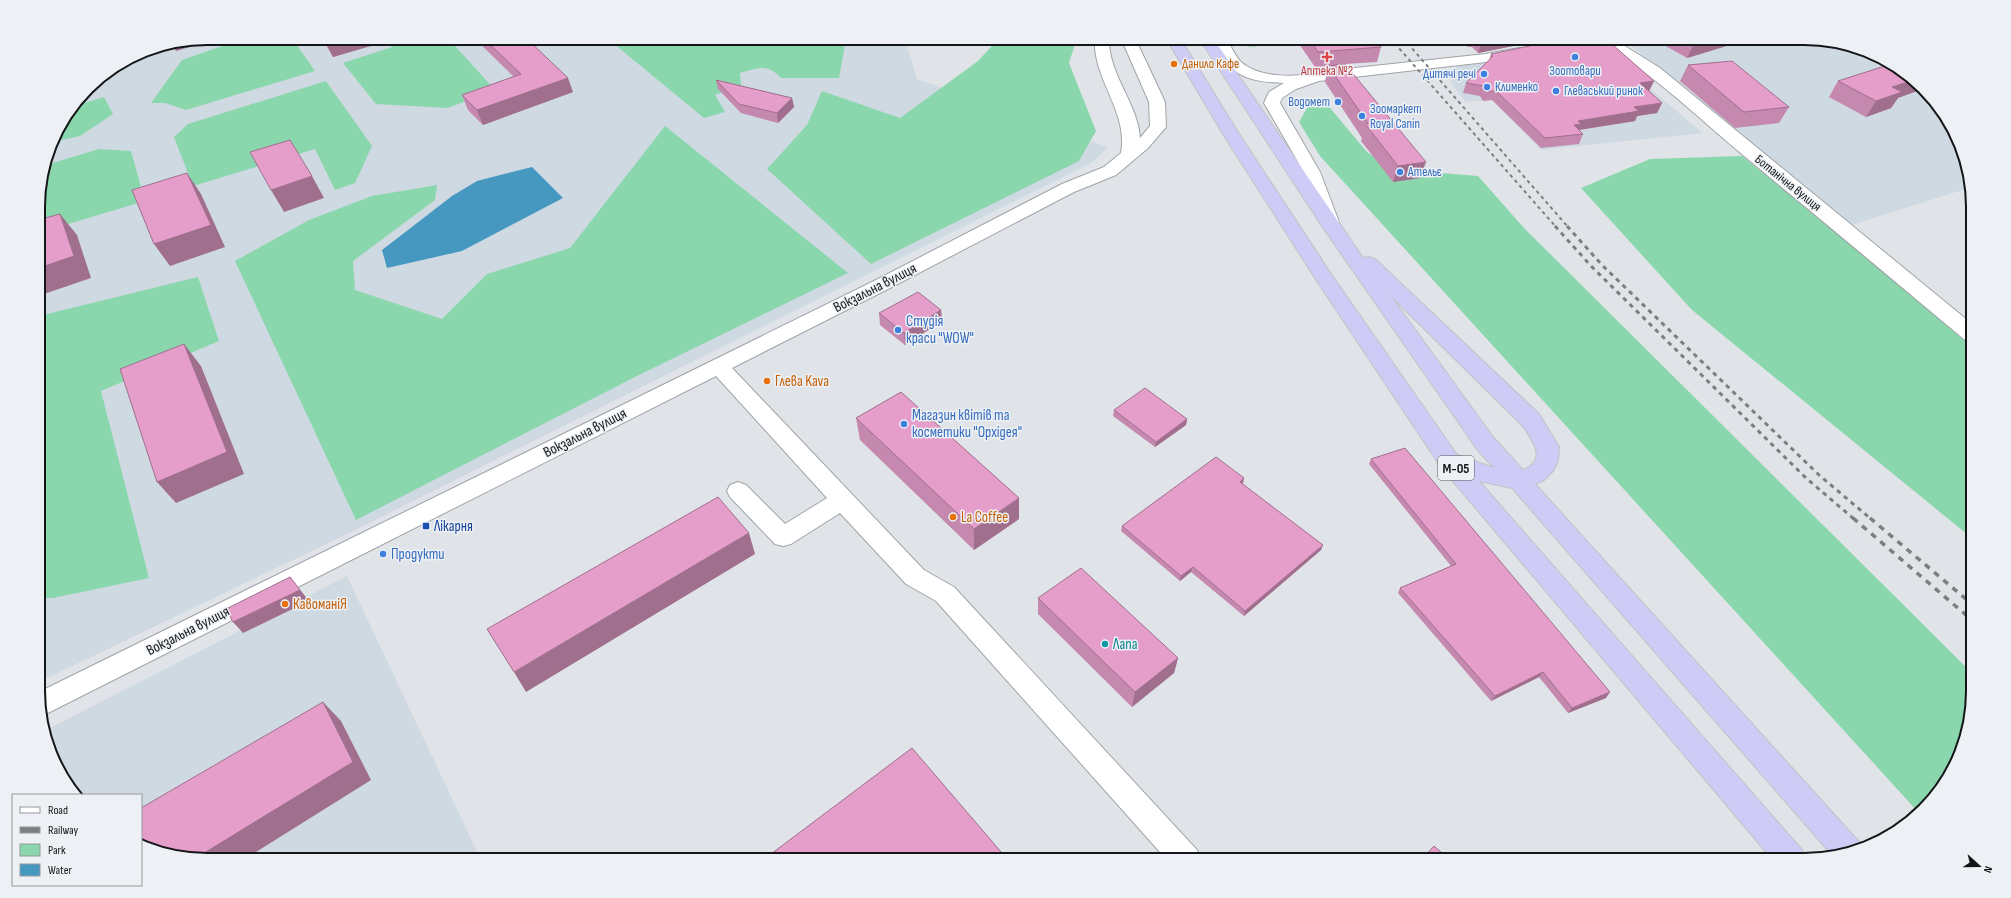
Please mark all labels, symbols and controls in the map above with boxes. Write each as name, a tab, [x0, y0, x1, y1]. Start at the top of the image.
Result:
marker: Аптека №2	[1322, 52, 1332, 62]
marker: Зоотовари	[1570, 52, 1580, 62]
place label: Данило Кафе	[1182, 56, 1239, 72]
marker: Данило Кафе	[1169, 59, 1179, 69]
place label: Аптека №2	[1300, 63, 1353, 79]
place label: Зоотовари	[1549, 63, 1601, 79]
place label: Дитячі речі	[1423, 66, 1476, 82]
marker: Дитячі речі	[1479, 69, 1489, 79]
place label: Клименко	[1495, 79, 1538, 95]
marker: Клименко	[1482, 82, 1492, 92]
place label: Глеваський ринок	[1564, 83, 1643, 99]
marker: Глеваський ринок	[1551, 86, 1561, 96]
place label: Водомет	[1288, 94, 1330, 110]
marker: Водомет	[1333, 97, 1343, 107]
place label: Зоомаркет Royal Canin	[1370, 101, 1422, 132]
marker: Зоомаркет Royal Canin	[1357, 111, 1367, 121]
street label: Ботанічна вулиця	[1752, 151, 1824, 215]
place label: Ательє	[1407, 164, 1442, 180]
marker: Ательє	[1395, 167, 1405, 177]
street label: Вокзальна вулиця	[830, 259, 920, 317]
place label: Студія краси "WOW"	[906, 312, 974, 348]
marker: Студія краси "WOW"	[893, 325, 903, 335]
place label: Глева Kava	[775, 372, 829, 391]
marker: Глева Kava	[762, 376, 772, 386]
street label: Вокзальна вулиця	[540, 404, 630, 462]
place label: Магазин квітів та косметики "Орхідея"	[912, 406, 1022, 442]
marker: Магазин квітів та косметики "Орхідея"	[899, 419, 909, 429]
road number: М-05	[1438, 456, 1474, 480]
place label: La Coffee	[961, 508, 1008, 527]
marker: La Coffee	[948, 512, 958, 522]
place label: Лікарня	[433, 517, 473, 536]
marker: Лікарня	[421, 521, 431, 531]
place label: Продукти	[391, 545, 445, 564]
marker: Продукти	[378, 549, 388, 559]
place label: КавоманіЯ	[293, 595, 347, 614]
marker: КавоманіЯ	[280, 599, 290, 609]
street label: Вокзальна вулиця	[143, 602, 233, 660]
place label: Лапа	[1112, 635, 1138, 654]
marker: Лапа	[1100, 639, 1110, 649]
legend	[12, 794, 142, 886]
text: Road	[48, 803, 68, 818]
text: Railway	[48, 823, 79, 838]
text: Park	[48, 843, 66, 858]
north arrow	[1959, 846, 1999, 886]
text: Water	[48, 863, 72, 878]
text: N	[1981, 864, 1995, 875]

